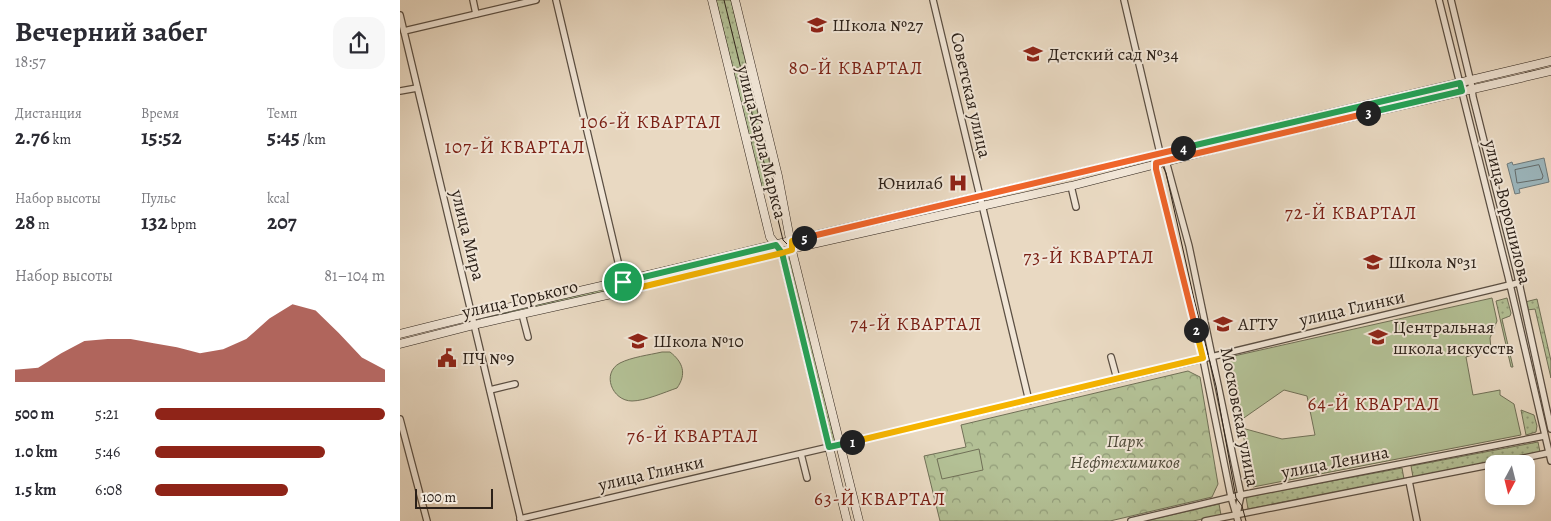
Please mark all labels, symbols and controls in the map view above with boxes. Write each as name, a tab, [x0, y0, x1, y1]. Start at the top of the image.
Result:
text: Вечерний забег	[15, 13, 207, 51]
place label: Школа №27	[832, 13, 924, 37]
school or university icon: Школа №27	[806, 14, 828, 36]
button: share	[333, 17, 385, 69]
street label: Советская улица	[945, 30, 997, 161]
place label: Детский сад №34	[1048, 42, 1179, 66]
school or university icon: Детский сад №34	[1022, 43, 1044, 65]
text: 18:57	[15, 51, 46, 73]
district label: 80-Й КВАРТАЛ	[789, 55, 923, 81]
street label: улица Карла Маркса	[731, 62, 793, 222]
pin: 3	[1356, 100, 1380, 126]
text: Дистанция	[15, 104, 82, 123]
text: Время	[141, 104, 179, 123]
text: Темп	[267, 104, 298, 123]
text: 3	[1365, 104, 1372, 123]
district label: 106-Й КВАРТАЛ	[580, 109, 722, 135]
text: 2.76	[15, 123, 50, 151]
text: 15:52	[141, 123, 182, 151]
text: 5:45	[267, 123, 300, 151]
text: km	[50, 130, 71, 149]
text: /km	[300, 130, 326, 149]
district label: 107-Й КВАРТАЛ	[444, 134, 586, 160]
pin: 4	[1170, 136, 1196, 160]
street label: улица Ворошилова	[1478, 136, 1538, 287]
text: 4	[1180, 139, 1187, 158]
place label: Юнилаб	[877, 171, 943, 195]
hospital icon: Юнилаб	[947, 172, 969, 194]
street label: улица Мира	[445, 186, 491, 284]
text: Набор высоты	[15, 189, 101, 208]
text: Пульс	[141, 189, 176, 208]
text: kcal	[267, 189, 289, 208]
district label: 72-Й КВАРТАЛ	[1285, 200, 1417, 226]
text: 28	[15, 208, 35, 236]
text: 132	[141, 208, 168, 236]
text: 207	[267, 208, 297, 236]
text: m	[35, 215, 50, 234]
text: bpm	[168, 215, 197, 234]
pin: 5	[792, 226, 816, 250]
text: 5	[802, 229, 807, 248]
district label: 73-Й КВАРТАЛ	[1023, 244, 1155, 270]
place label: Школа №31	[1388, 250, 1477, 274]
school or university icon: Школа №31	[1362, 251, 1384, 273]
pin	[602, 261, 644, 303]
text: Набор высоты	[15, 265, 113, 287]
text: 81–104 m	[324, 265, 385, 287]
icon: arrive	[609, 268, 637, 296]
street label: улица Горького	[459, 274, 580, 324]
street label: улица Глинки	[1296, 284, 1407, 332]
district label: 74-Й КВАРТАЛ	[850, 311, 982, 337]
place label: АГТУ	[1237, 312, 1278, 336]
school or university icon: АГТУ	[1212, 313, 1234, 335]
place label: Центральная школа искусств	[1393, 315, 1514, 360]
pin: 2	[1184, 318, 1208, 342]
text: 2	[1193, 321, 1200, 340]
school or university icon: Центральная школа искусств	[1367, 326, 1389, 348]
place label: Школа №10	[653, 329, 744, 353]
school or university icon: Школа №10	[627, 330, 649, 352]
street label: Московская улица	[1215, 345, 1265, 490]
place label: ПЧ №9	[462, 346, 514, 370]
public building icon: ПЧ №9	[436, 347, 458, 369]
district label: 64-Й КВАРТАЛ	[1308, 391, 1440, 417]
text: 500 m	[15, 403, 54, 425]
text: 5:21	[95, 403, 119, 425]
district label: 76-Й КВАРТАЛ	[627, 423, 759, 449]
park label: Парк Нефтехимиков	[1070, 429, 1180, 474]
pin: 1	[840, 430, 864, 454]
text: 1	[850, 433, 855, 452]
street label: улица Ленина	[1278, 440, 1391, 484]
text: 1.0 km	[15, 441, 58, 463]
text: 5:46	[95, 441, 120, 463]
street label: улица Глинки	[595, 449, 706, 497]
north arrow	[1485, 455, 1535, 505]
map controls	[1485, 455, 1535, 505]
text: 1.5 km	[15, 479, 56, 501]
text: 6:08	[95, 479, 123, 501]
scale bar	[415, 486, 492, 509]
district label: 63-Й КВАРТАЛ	[814, 486, 946, 512]
text: 100 m	[422, 488, 456, 507]

